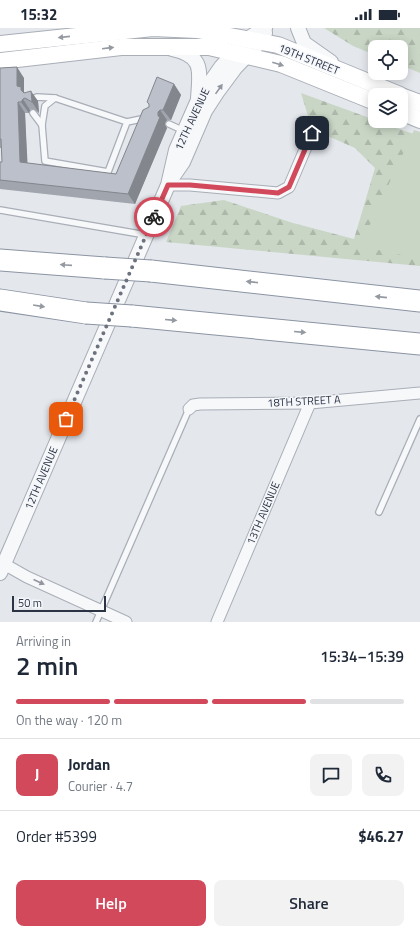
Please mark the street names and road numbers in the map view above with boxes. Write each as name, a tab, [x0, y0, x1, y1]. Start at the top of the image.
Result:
street label: 19TH STREET	[276, 40, 342, 79]
street label: 12TH AVENUE	[171, 85, 213, 153]
street label: 18TH STREET A	[267, 391, 342, 411]
street label: 12TH AVENUE	[20, 444, 62, 512]
street label: 13TH AVENUE	[242, 479, 284, 547]

